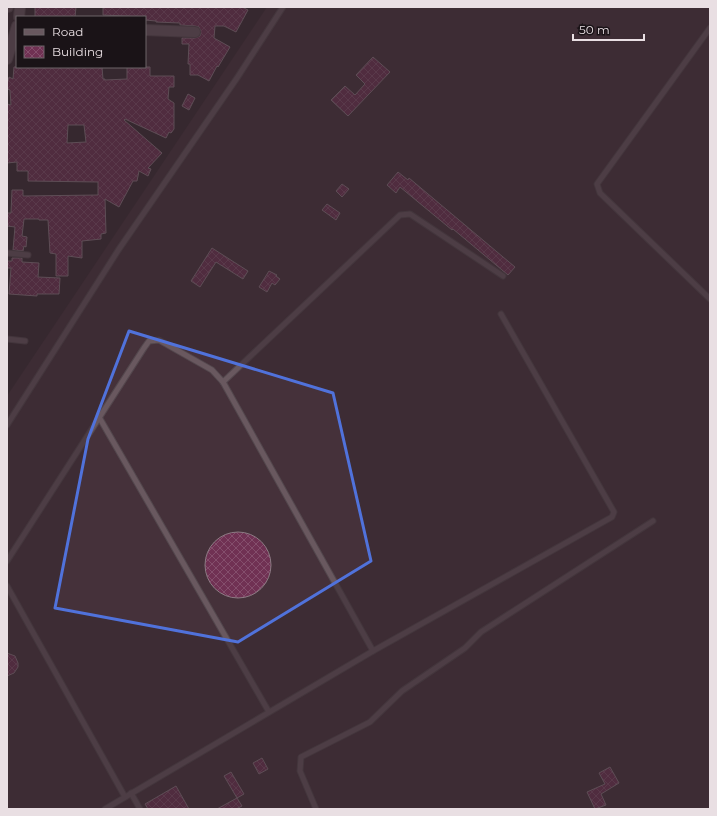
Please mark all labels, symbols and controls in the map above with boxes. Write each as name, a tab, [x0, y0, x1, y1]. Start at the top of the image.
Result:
legend	[16, 16, 146, 68]
scale bar	[573, 16, 644, 42]
text: 50 m	[579, 22, 610, 37]
text: Road	[52, 24, 83, 39]
text: Building	[52, 44, 103, 59]

